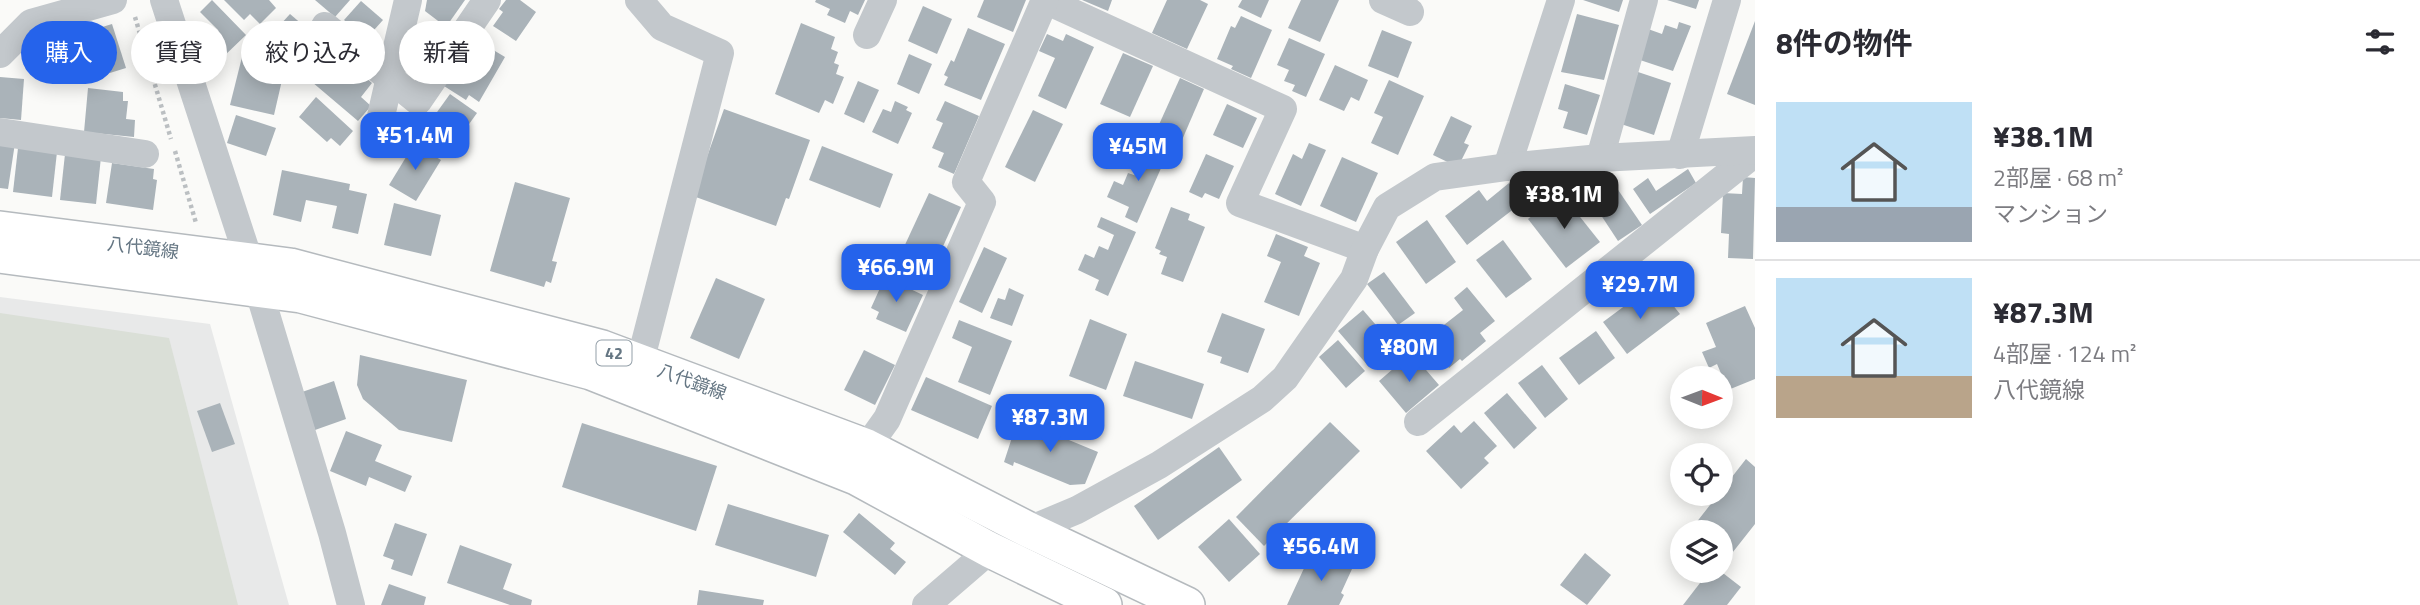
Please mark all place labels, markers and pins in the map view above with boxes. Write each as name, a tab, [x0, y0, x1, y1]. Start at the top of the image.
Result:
pin: ¥51.4M	[358, 113, 472, 172]
pin: ¥45M	[1097, 124, 1179, 183]
pin: ¥38.1M	[1507, 172, 1621, 231]
pin: ¥66.9M	[839, 244, 953, 304]
pin: ¥29.7M	[1583, 262, 1697, 321]
pin: ¥80M	[1368, 324, 1450, 384]
pin: ¥87.3M	[993, 394, 1107, 454]
pin: ¥56.4M	[1264, 524, 1378, 583]

